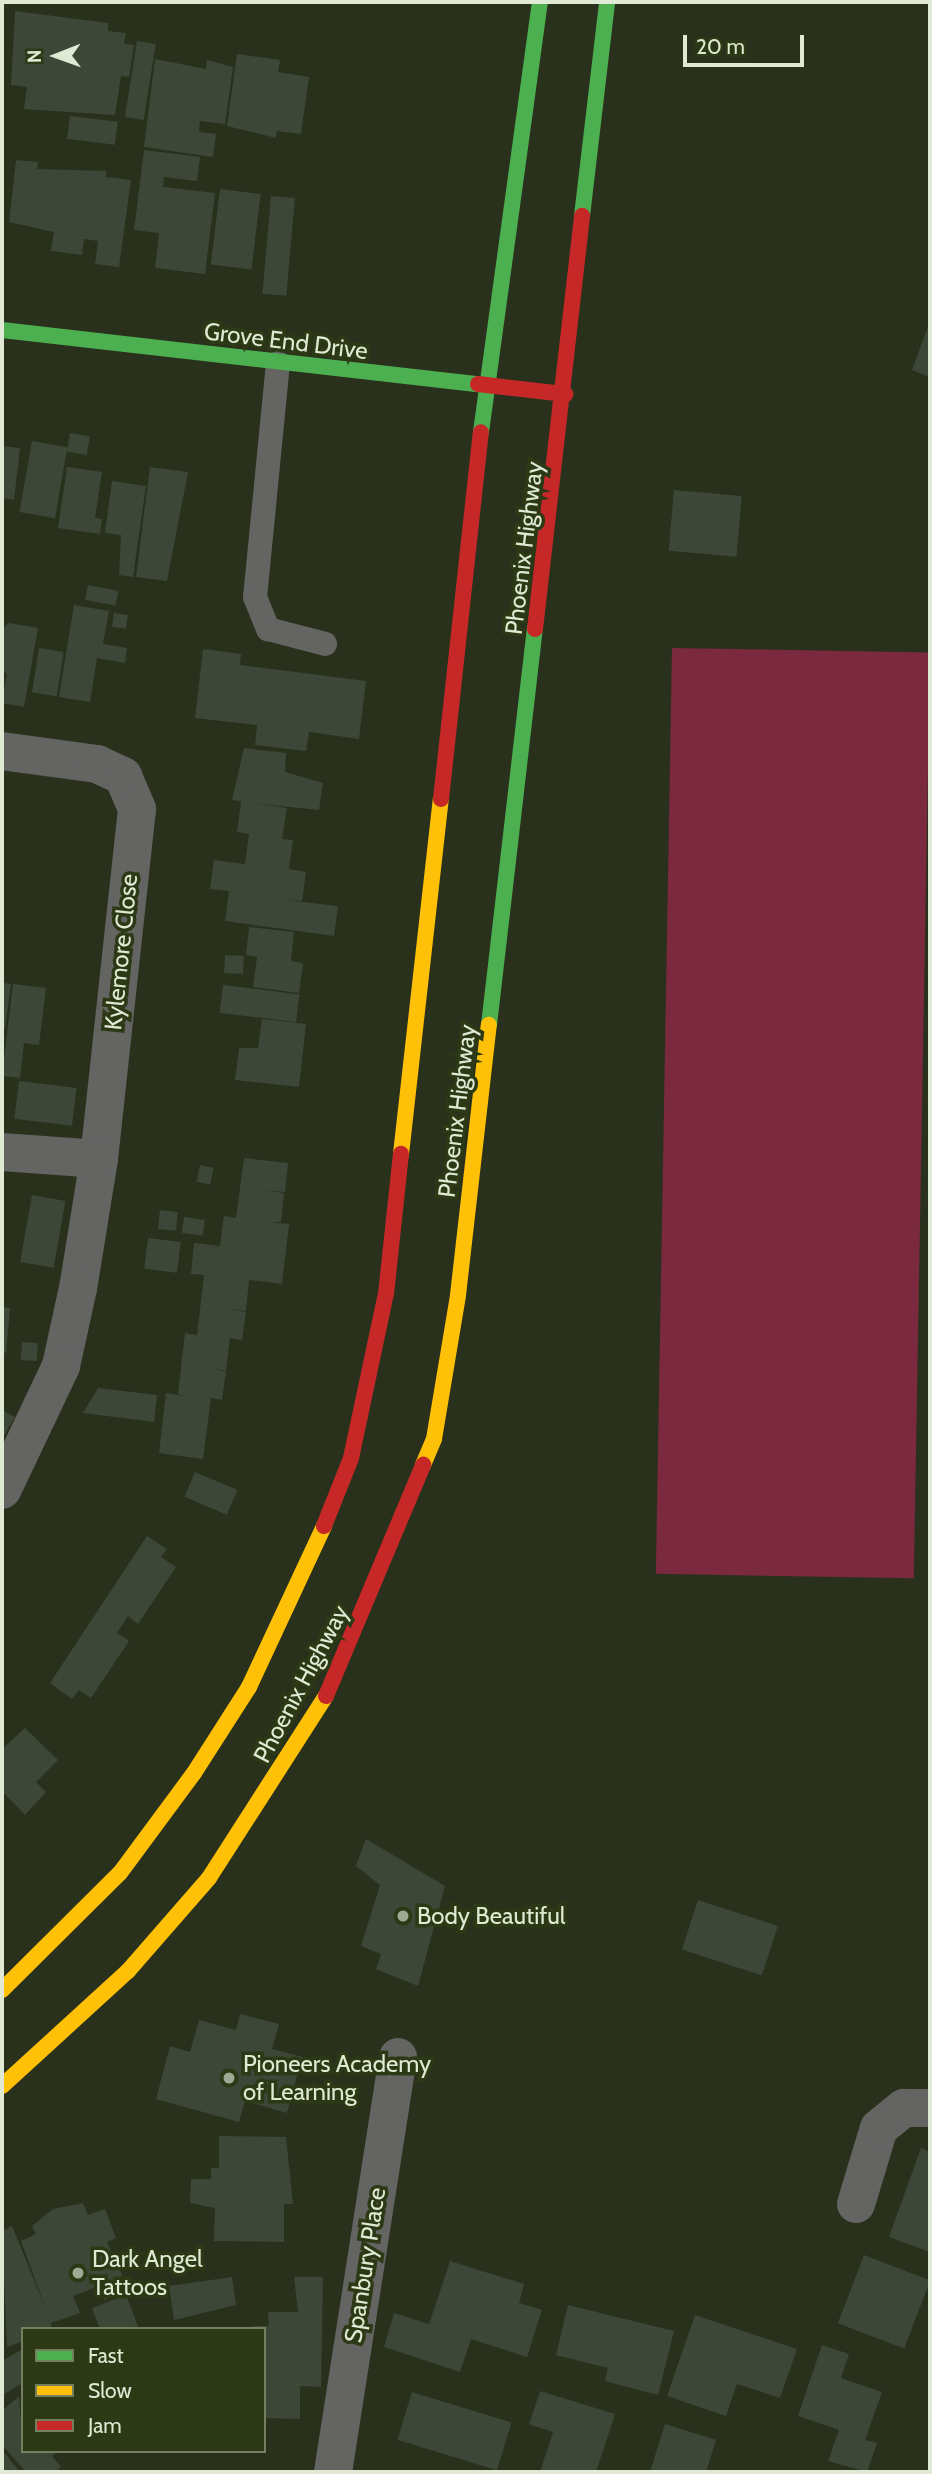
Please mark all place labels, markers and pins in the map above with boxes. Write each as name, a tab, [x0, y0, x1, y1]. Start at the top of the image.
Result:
place label: Body Beautiful	[417, 1902, 565, 1930]
marker: Body Beautiful	[395, 1908, 411, 1924]
place label: Pioneers Academy of Learning	[243, 2050, 431, 2106]
marker: Pioneers Academy of Learning	[221, 2070, 237, 2086]
place label: Dark Angel Tattoos	[92, 2245, 203, 2301]
marker: Dark Angel Tattoos	[70, 2265, 86, 2281]

